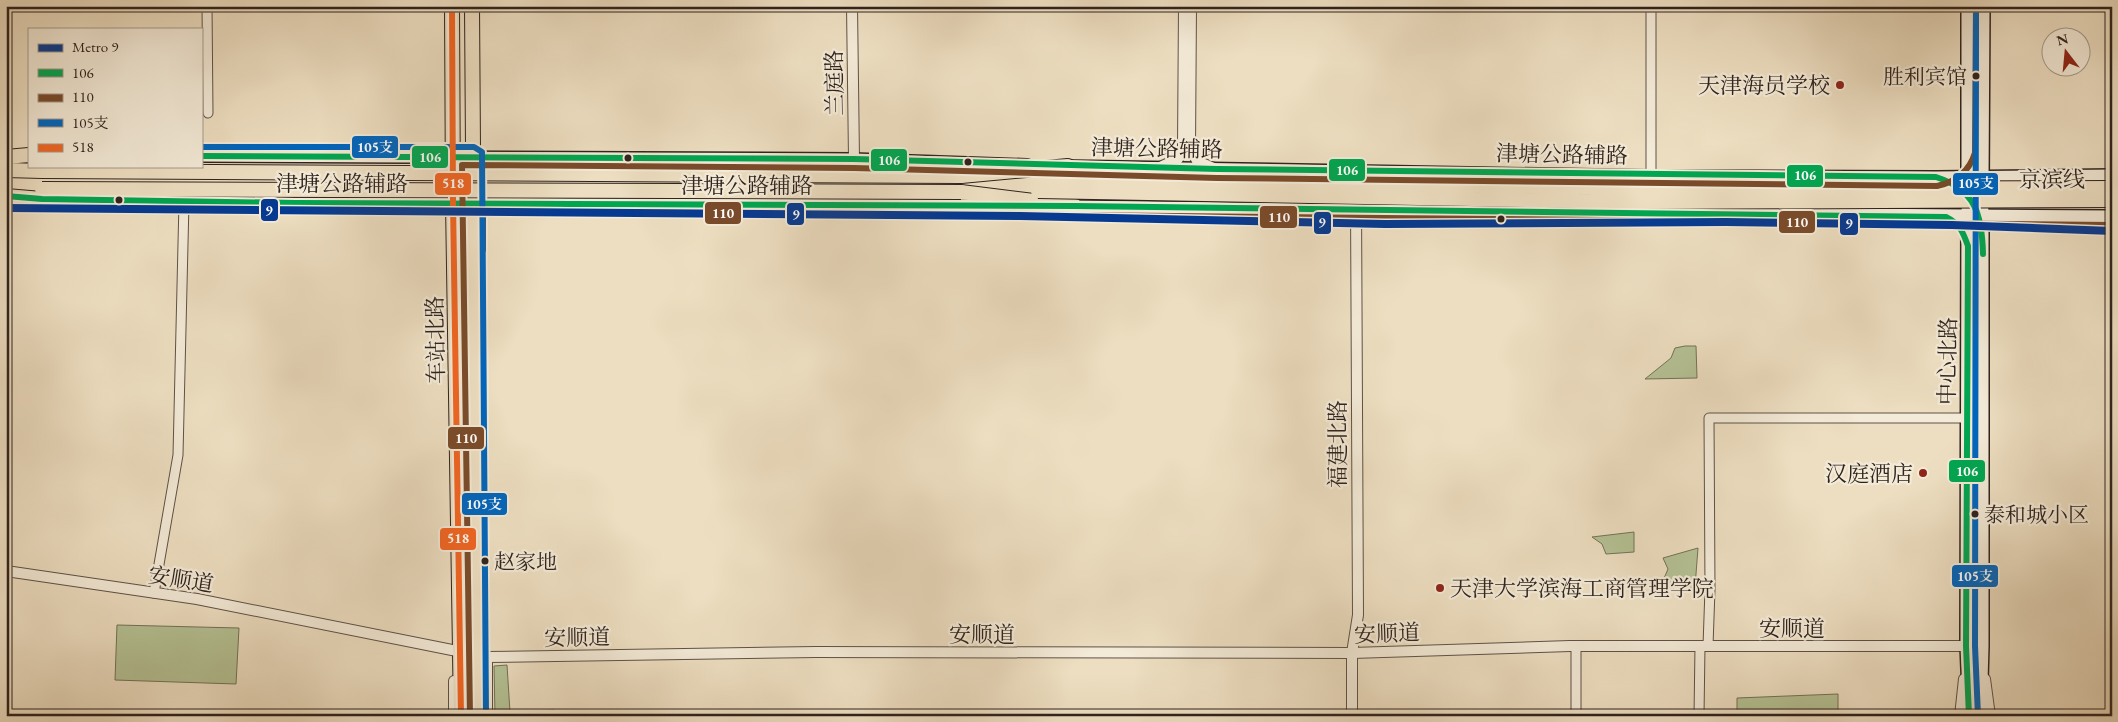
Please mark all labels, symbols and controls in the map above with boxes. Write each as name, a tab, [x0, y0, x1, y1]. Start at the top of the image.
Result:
legend	[28, 28, 202, 168]
north arrow	[2040, 28, 2090, 78]
text: N	[2054, 29, 2071, 50]
text: Metro 9	[72, 37, 118, 56]
street label: 兰庭路	[819, 50, 850, 116]
text: 106	[72, 63, 94, 82]
place label: 胜利宾馆	[1883, 63, 1967, 90]
place label: 天津海员学校	[1698, 71, 1830, 100]
marker: 胜利宾馆	[1971, 71, 1981, 81]
marker: 天津海员学校	[1834, 79, 1846, 91]
text: 110	[72, 87, 94, 106]
text: 105支	[72, 113, 109, 132]
street label: 津塘公路辅路	[1091, 133, 1223, 164]
line badge: 105支	[351, 135, 399, 159]
text: 518	[72, 137, 94, 156]
text: 105支	[357, 138, 393, 156]
street label: 津塘公路辅路	[1496, 139, 1628, 170]
line badge: 106	[411, 145, 449, 169]
text: 106	[419, 148, 442, 166]
line badge: 106	[870, 148, 908, 172]
text: 106	[878, 151, 901, 169]
unlabelled marker	[623, 153, 633, 163]
unlabelled marker	[963, 157, 973, 167]
line badge: 106	[1328, 158, 1366, 182]
text: 106	[1336, 161, 1359, 179]
line badge: 106	[1786, 164, 1824, 188]
street label: 京滨线	[2019, 165, 2085, 194]
text: 106	[1794, 166, 1817, 184]
street label: 津塘公路辅路	[276, 169, 408, 198]
street label: 津塘公路辅路	[681, 171, 813, 200]
line badge: 518	[434, 172, 472, 196]
line badge: 105支	[1952, 172, 1999, 196]
text: 518	[442, 174, 464, 192]
text: 105支	[1958, 174, 1994, 192]
unlabelled marker	[114, 195, 124, 205]
line badge: 9	[260, 198, 279, 222]
text: 9	[265, 201, 273, 219]
line badge: 110	[704, 201, 742, 225]
line badge: 9	[786, 202, 805, 226]
text: 110	[712, 204, 735, 222]
text: 9	[792, 205, 800, 223]
line badge: 110	[1259, 205, 1298, 229]
text: 110	[1268, 208, 1291, 226]
line badge: 110	[1778, 210, 1816, 234]
line badge: 9	[1313, 211, 1332, 235]
line badge: 9	[1839, 212, 1859, 236]
text: 9	[1318, 213, 1326, 231]
text: 110	[1786, 213, 1809, 231]
unlabelled marker	[1496, 214, 1506, 224]
text: 9	[1845, 214, 1853, 232]
street label: 车站北路	[420, 296, 451, 384]
street label: 中心北路	[1932, 317, 1963, 405]
street label: 福建北路	[1323, 400, 1352, 488]
line badge: 110	[447, 426, 485, 450]
text: 110	[455, 429, 478, 447]
place label: 汉庭酒店	[1825, 459, 1913, 488]
line badge: 106	[1948, 459, 1986, 483]
text: 106	[1956, 462, 1979, 480]
marker: 汉庭酒店	[1917, 467, 1929, 479]
line badge: 105支	[461, 492, 508, 516]
text: 105支	[466, 495, 502, 513]
place label: 泰和城小区	[1984, 501, 2089, 528]
marker: 泰和城小区	[1970, 509, 1980, 519]
line badge: 518	[439, 527, 477, 551]
text: 518	[447, 529, 469, 547]
place label: 赵家地	[494, 548, 557, 575]
marker: 赵家地	[480, 556, 490, 566]
street label: 安顺道	[146, 560, 216, 599]
line badge: 105支	[1951, 564, 1999, 588]
text: 105支	[1957, 567, 1993, 585]
place label: 天津大学滨海工商管理学院	[1450, 574, 1714, 603]
marker: 天津大学滨海工商管理学院	[1434, 582, 1446, 594]
street label: 安顺道	[1759, 614, 1825, 643]
street label: 安顺道	[1354, 618, 1421, 649]
street label: 安顺道	[949, 620, 1015, 649]
street label: 安顺道	[544, 622, 610, 653]

